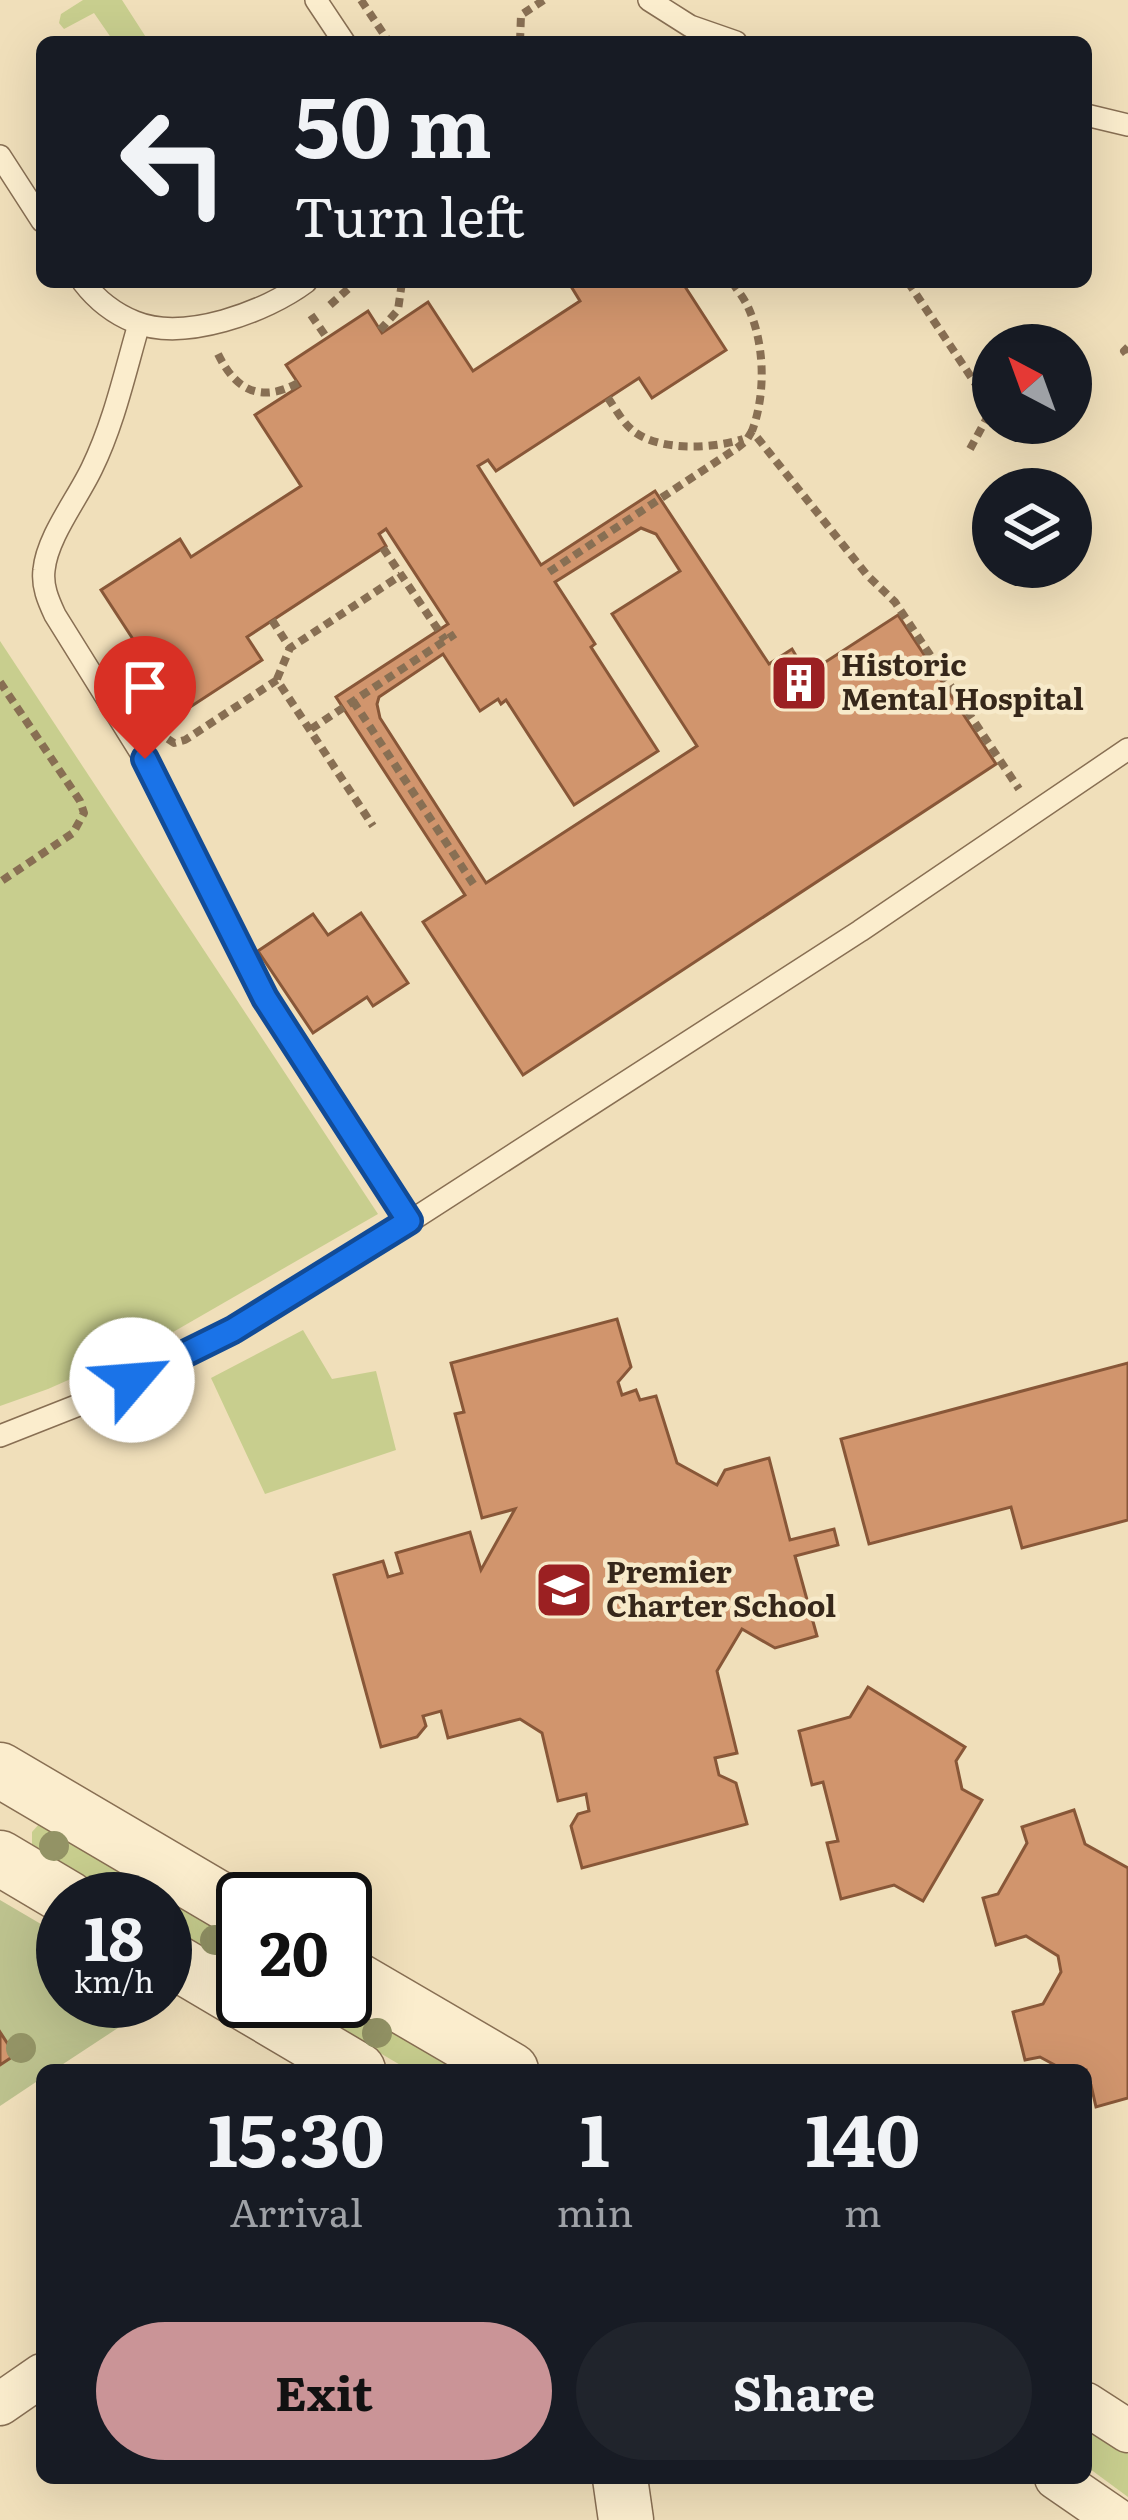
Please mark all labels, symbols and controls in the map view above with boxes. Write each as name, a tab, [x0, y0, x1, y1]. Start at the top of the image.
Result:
text: 50 m	[294, 59, 492, 184]
icon: left	[96, 84, 252, 240]
text: Turn left	[294, 173, 525, 254]
north arrow	[972, 324, 1092, 444]
map controls	[972, 324, 1092, 588]
button: layers	[972, 468, 1092, 588]
pin	[94, 636, 196, 759]
place label: Historic Mental Hospital	[841, 641, 1084, 719]
building icon: Historic Mental Hospital	[768, 652, 830, 714]
icon: arrive	[112, 654, 178, 720]
position arrow	[69, 1317, 195, 1443]
place label: Premier Charter School	[606, 1548, 836, 1626]
school or university icon: Premier Charter School	[533, 1559, 595, 1621]
speed limit sign: 20	[216, 1872, 372, 2028]
text: 18	[84, 1890, 144, 1979]
text: km/h	[74, 1958, 154, 2002]
text: 15:30	[208, 2082, 385, 2189]
text: 1	[580, 2082, 610, 2189]
text: 140	[805, 2082, 920, 2189]
text: Arrival	[230, 2181, 363, 2239]
text: min	[557, 2181, 633, 2239]
text: m	[844, 2181, 882, 2239]
button: Exit	[96, 2322, 552, 2460]
button: Share	[576, 2322, 1032, 2460]

